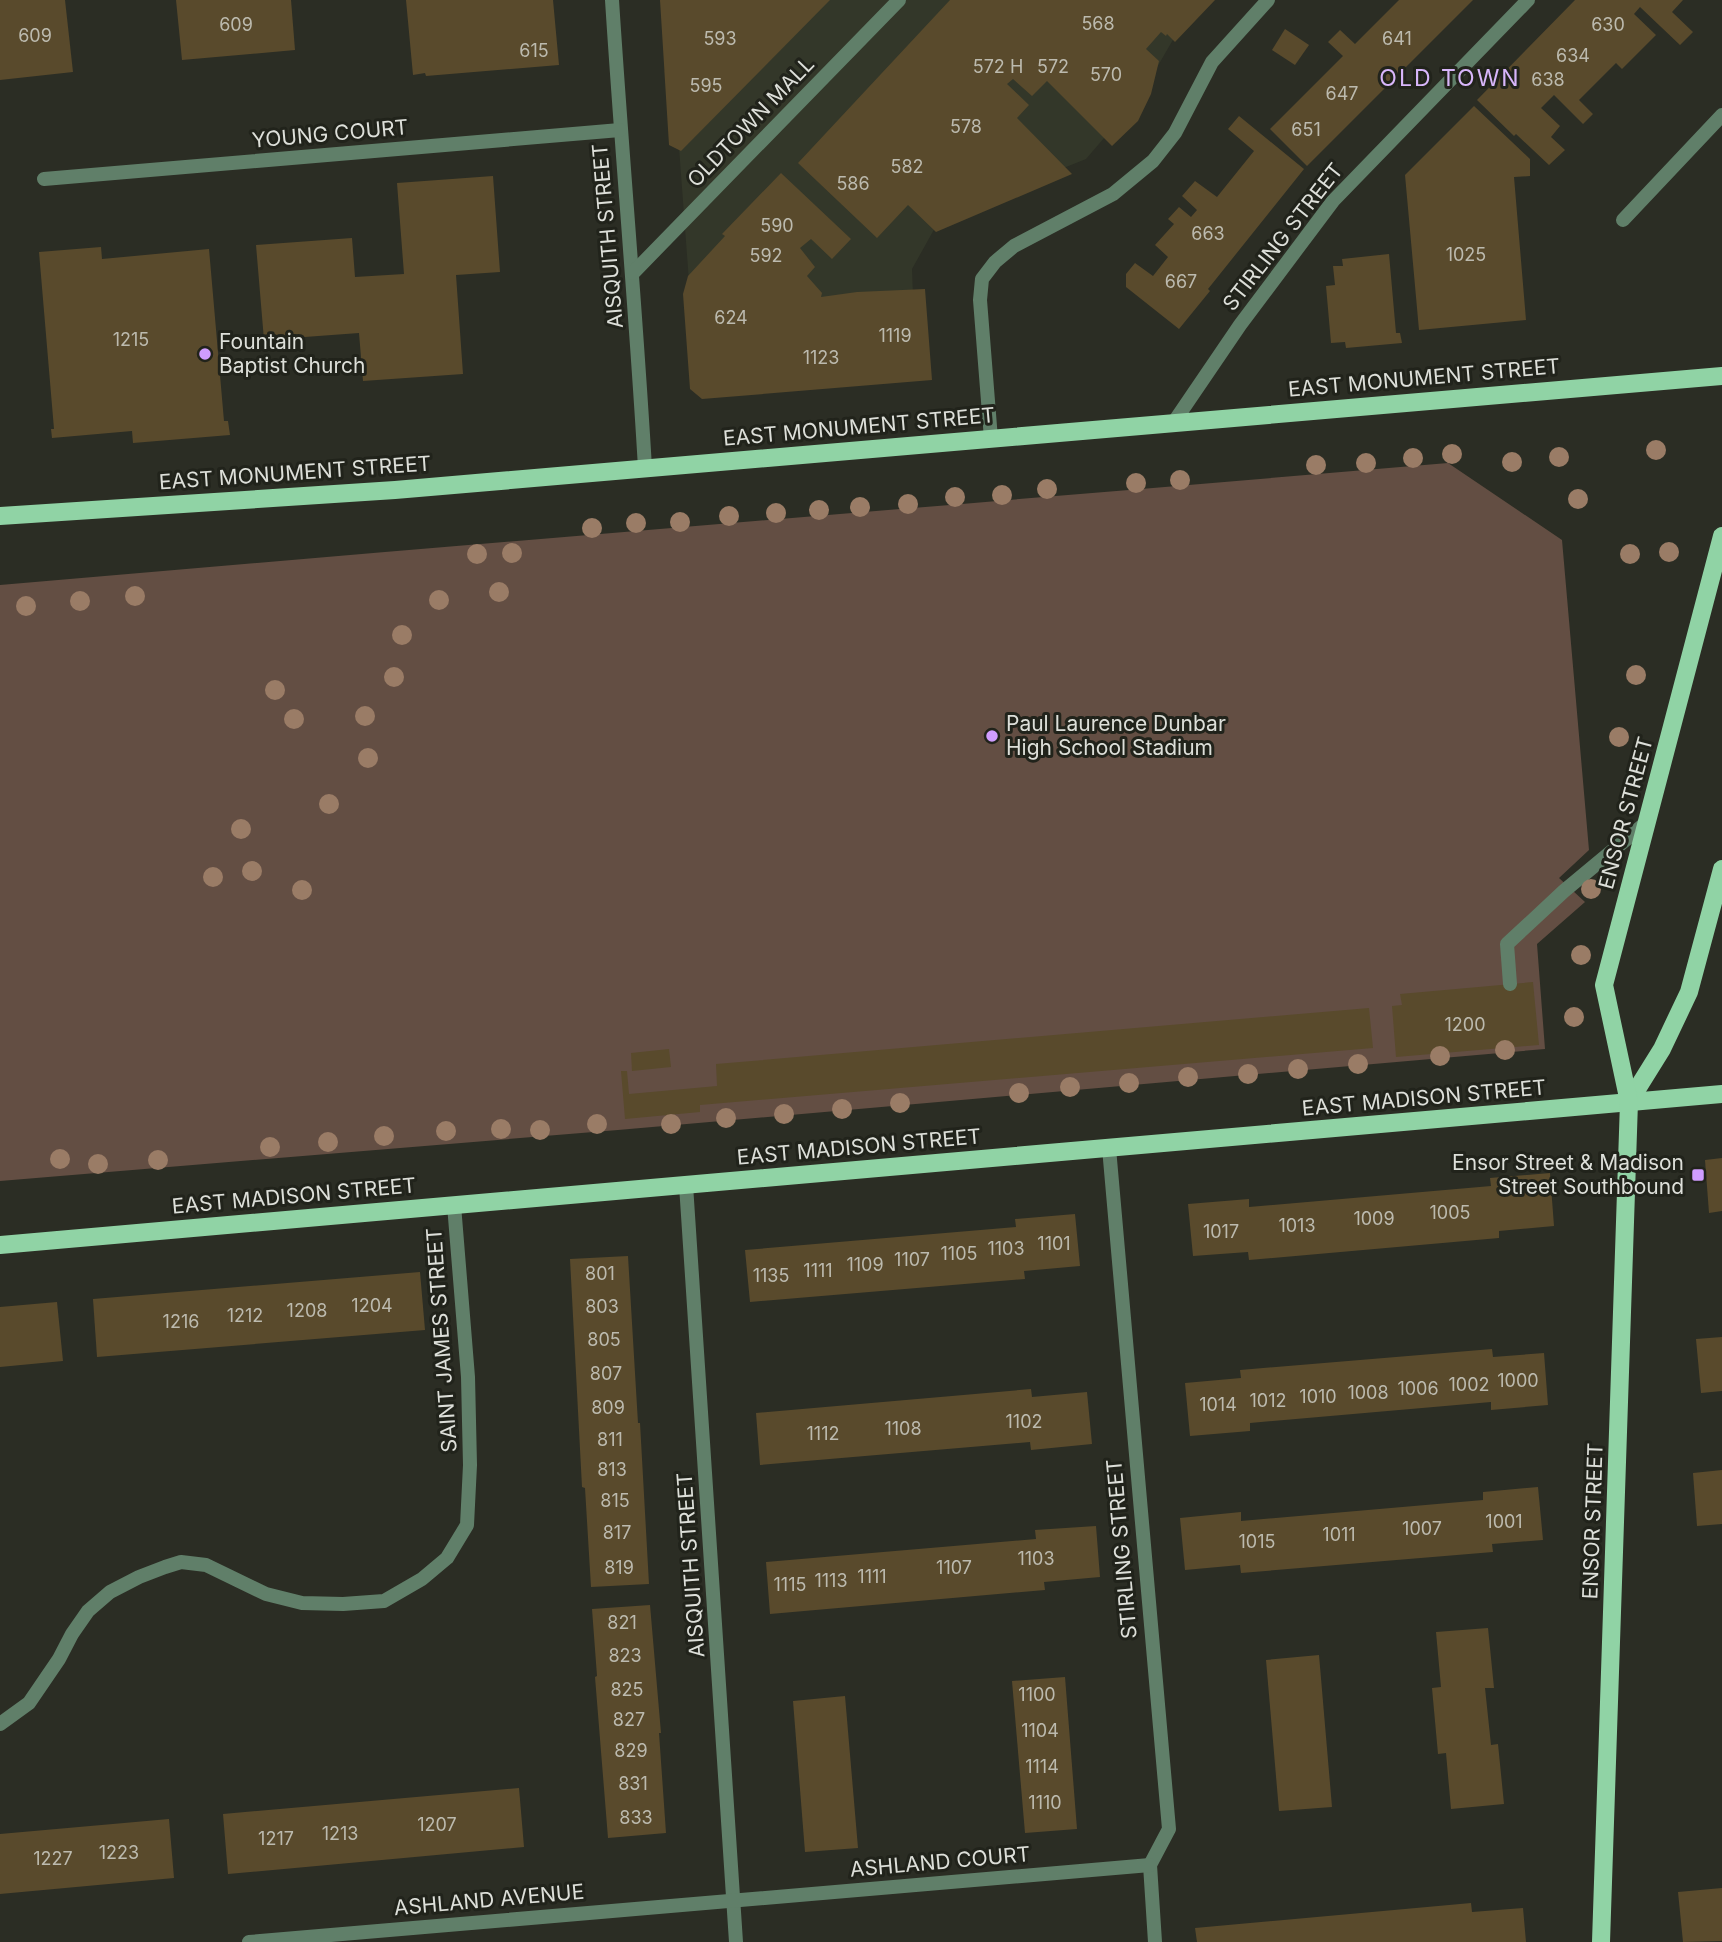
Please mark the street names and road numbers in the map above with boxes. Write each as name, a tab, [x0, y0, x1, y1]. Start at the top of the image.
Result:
street label: OLDTOWN MALL	[682, 51, 819, 192]
street label: YOUNG COURT	[251, 114, 409, 153]
street label: AISQUITH STREET	[587, 143, 628, 329]
street label: STIRLING STREET	[1217, 158, 1348, 315]
street label: EAST MONUMENT STREET	[1287, 353, 1561, 402]
street label: EAST MONUMENT STREET	[722, 402, 996, 451]
street label: EAST MONUMENT STREET	[158, 451, 432, 494]
street label: ENSOR STREET	[1593, 734, 1658, 892]
street label: EAST MADISON STREET	[1301, 1074, 1547, 1121]
street label: EAST MADISON STREET	[736, 1123, 982, 1170]
street label: EAST MADISON STREET	[171, 1172, 417, 1219]
street label: SAINT JAMES STREET	[421, 1227, 462, 1453]
street label: ENSOR STREET	[1577, 1442, 1608, 1600]
street label: STIRLING STREET	[1101, 1458, 1142, 1640]
street label: AISQUITH STREET	[672, 1472, 709, 1658]
street label: ASHLAND COURT	[849, 1841, 1031, 1882]
street label: ASHLAND AVENUE	[393, 1879, 585, 1920]

